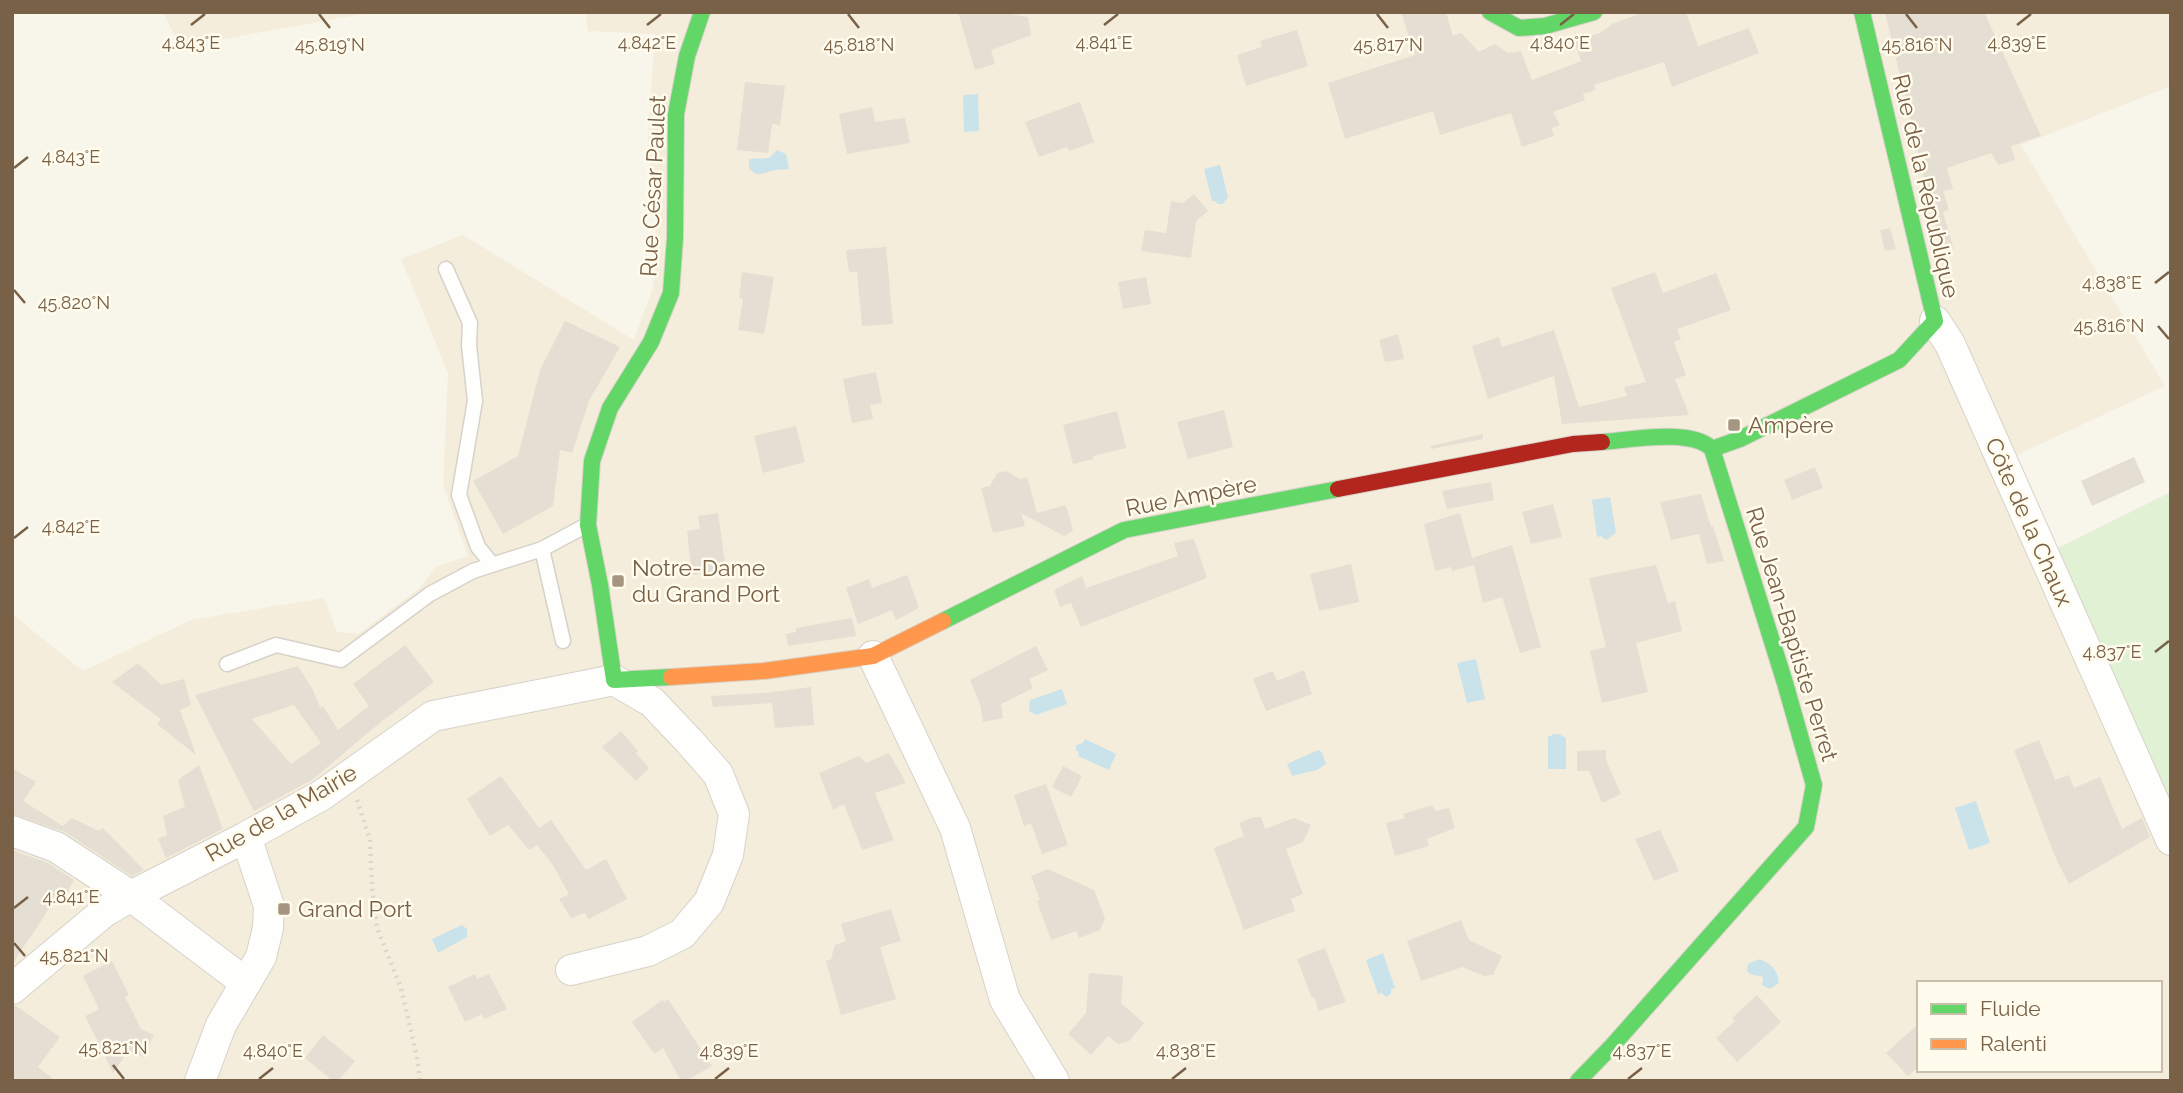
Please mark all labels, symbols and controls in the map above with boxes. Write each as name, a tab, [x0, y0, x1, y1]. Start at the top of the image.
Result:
text: 4.843°E	[162, 32, 220, 53]
text: 4.842°E	[618, 32, 676, 53]
text: 4.841°E	[1076, 32, 1132, 53]
text: 4.840°E	[1530, 32, 1590, 53]
text: 4.839°E	[1987, 32, 2047, 53]
text: 45.819°N	[295, 34, 365, 55]
text: 45.818°N	[824, 34, 894, 55]
text: 45.817°N	[1353, 34, 1423, 55]
text: 45.816°N	[1882, 34, 1952, 55]
street label: Rue de la République	[1888, 71, 1965, 300]
street label: Rue César Paulet	[634, 94, 671, 278]
text: 4.843°E	[42, 146, 100, 167]
text: 4.838°E	[2082, 272, 2142, 293]
text: 45.820°N	[38, 292, 110, 313]
text: 45.816°N	[2074, 315, 2144, 336]
place label: Ampère	[1748, 411, 1834, 438]
marker: Ampère	[1726, 417, 1742, 433]
street label: Côte de la Chaux	[1980, 433, 2079, 611]
street label: Rue Ampère	[1123, 470, 1259, 521]
street label: Rue Jean-Baptiste Perret	[1741, 504, 1844, 764]
text: 4.842°E	[42, 516, 100, 537]
place label: Notre-Dame du Grand Port	[632, 554, 780, 607]
marker: Notre-Dame du Grand Port	[610, 573, 626, 589]
text: 4.837°E	[2083, 641, 2141, 662]
street label: Rue de la Mairie	[200, 758, 361, 867]
text: 4.841°E	[43, 886, 99, 907]
place label: Grand Port	[298, 895, 412, 922]
marker: Grand Port	[276, 901, 292, 917]
text: 45.821°N	[39, 945, 109, 966]
legend	[1917, 981, 2162, 1072]
text: Fluide	[1980, 996, 2041, 1021]
text: Ralenti	[1980, 1031, 2047, 1056]
text: 45.821°N	[78, 1037, 148, 1058]
text: 4.840°E	[243, 1040, 303, 1061]
text: 4.839°E	[699, 1040, 759, 1061]
text: 4.838°E	[1156, 1040, 1216, 1061]
text: 4.837°E	[1613, 1040, 1671, 1061]

